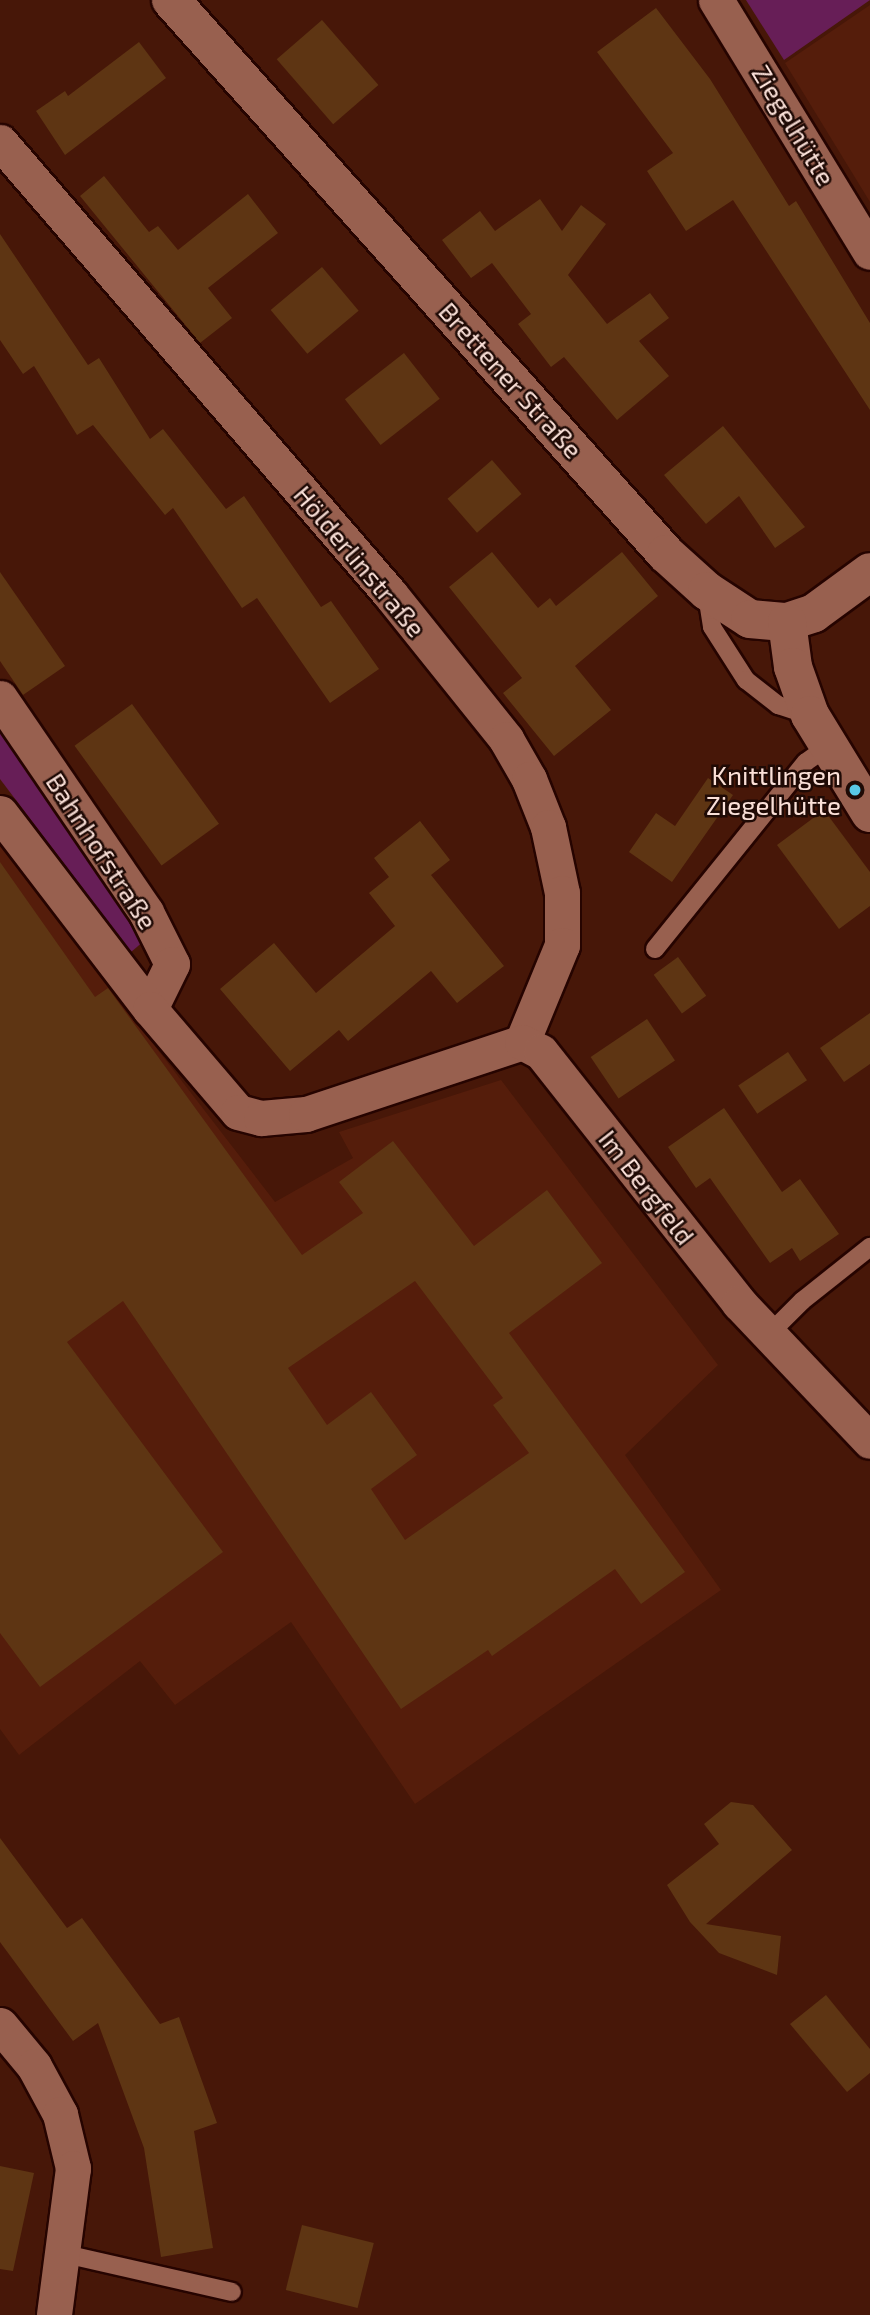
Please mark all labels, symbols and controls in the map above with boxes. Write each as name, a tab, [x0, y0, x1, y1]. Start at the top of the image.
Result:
street label: Ziegelhütte	[746, 59, 842, 191]
street label: Brettener Straße	[433, 295, 589, 465]
street label: Hölderlinstraße	[288, 479, 432, 643]
place label: Knittlingen Ziegelhütte	[706, 759, 841, 820]
street label: Bahnhofstraße	[40, 767, 164, 935]
marker: Knittlingen Ziegelhütte	[847, 782, 863, 798]
street label: Im Bergfeld	[593, 1124, 701, 1250]

